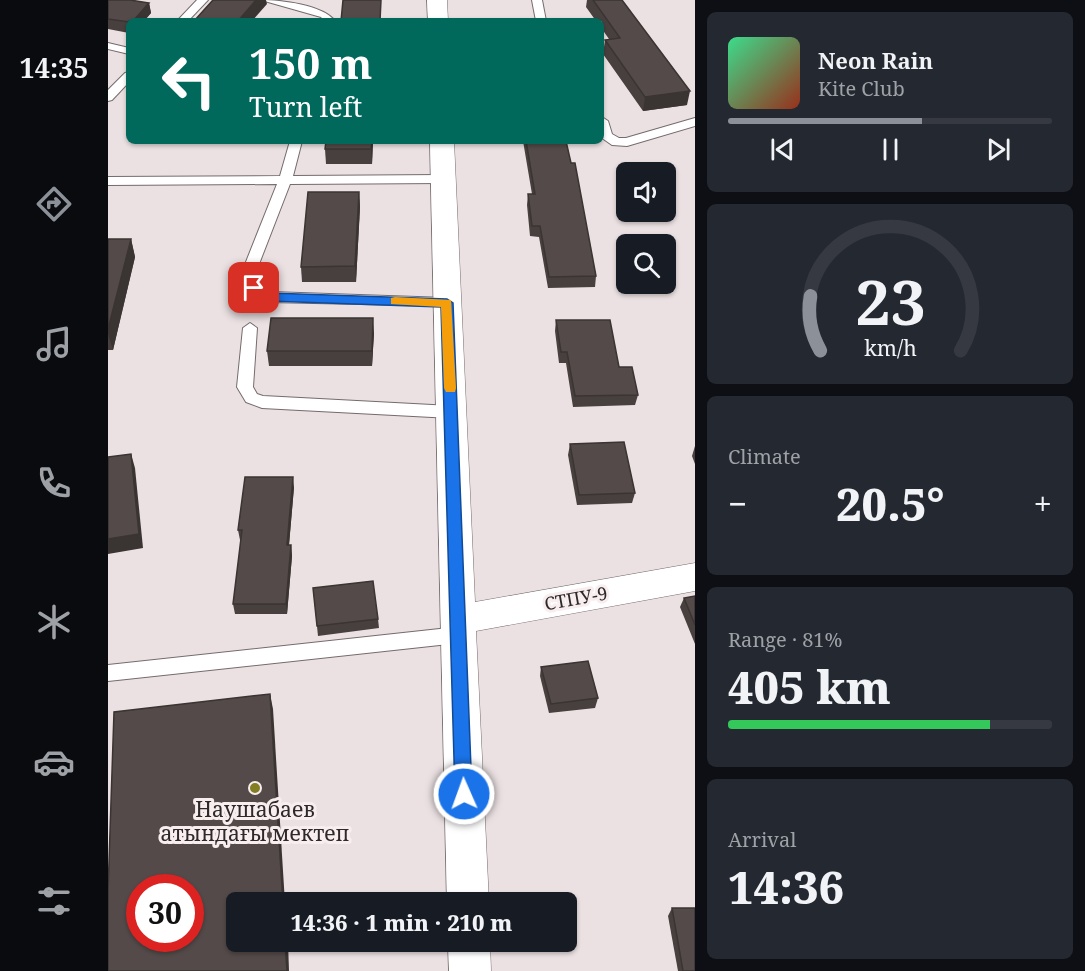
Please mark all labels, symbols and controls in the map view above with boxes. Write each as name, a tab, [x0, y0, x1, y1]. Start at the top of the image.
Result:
text: 150 m	[249, 34, 373, 91]
icon: left	[150, 42, 228, 120]
text: Neon Rain	[818, 45, 933, 75]
text: 14:35	[19, 49, 89, 86]
text: Kite Club	[818, 75, 905, 102]
text: Turn left	[249, 88, 362, 125]
icon: previous	[766, 133, 799, 166]
icon: pause	[874, 133, 907, 166]
icon: next	[982, 133, 1015, 166]
map controls	[616, 162, 676, 294]
button: sound	[616, 162, 676, 222]
icon: directions	[33, 183, 75, 225]
button: search	[616, 234, 676, 294]
text: 23	[855, 258, 925, 343]
pin	[228, 262, 279, 313]
icon: arrive	[237, 271, 270, 304]
icon: music	[33, 323, 75, 365]
text: km/h	[864, 333, 917, 362]
text: Climate	[728, 443, 801, 470]
icon: phone	[33, 462, 75, 504]
text: 20.5°	[836, 473, 945, 534]
text: −	[728, 481, 747, 526]
text: +	[1034, 481, 1052, 526]
street label: СТПУ-9	[542, 581, 609, 615]
icon: climate	[33, 601, 75, 643]
text: Range · 81%	[728, 626, 842, 653]
text: 405 km	[728, 656, 891, 717]
icon: car	[33, 741, 75, 783]
position arrow	[432, 762, 496, 826]
marker: Наушабаев атындағы мектеп	[248, 781, 262, 795]
place label: Наушабаев атындағы мектеп	[161, 795, 350, 847]
text: Arrival	[728, 826, 796, 853]
text: 14:36	[728, 856, 844, 917]
speed limit sign: 30	[126, 874, 204, 952]
icon: filters	[33, 880, 75, 922]
text: 14:36 · 1 min · 210 m	[291, 907, 512, 937]

